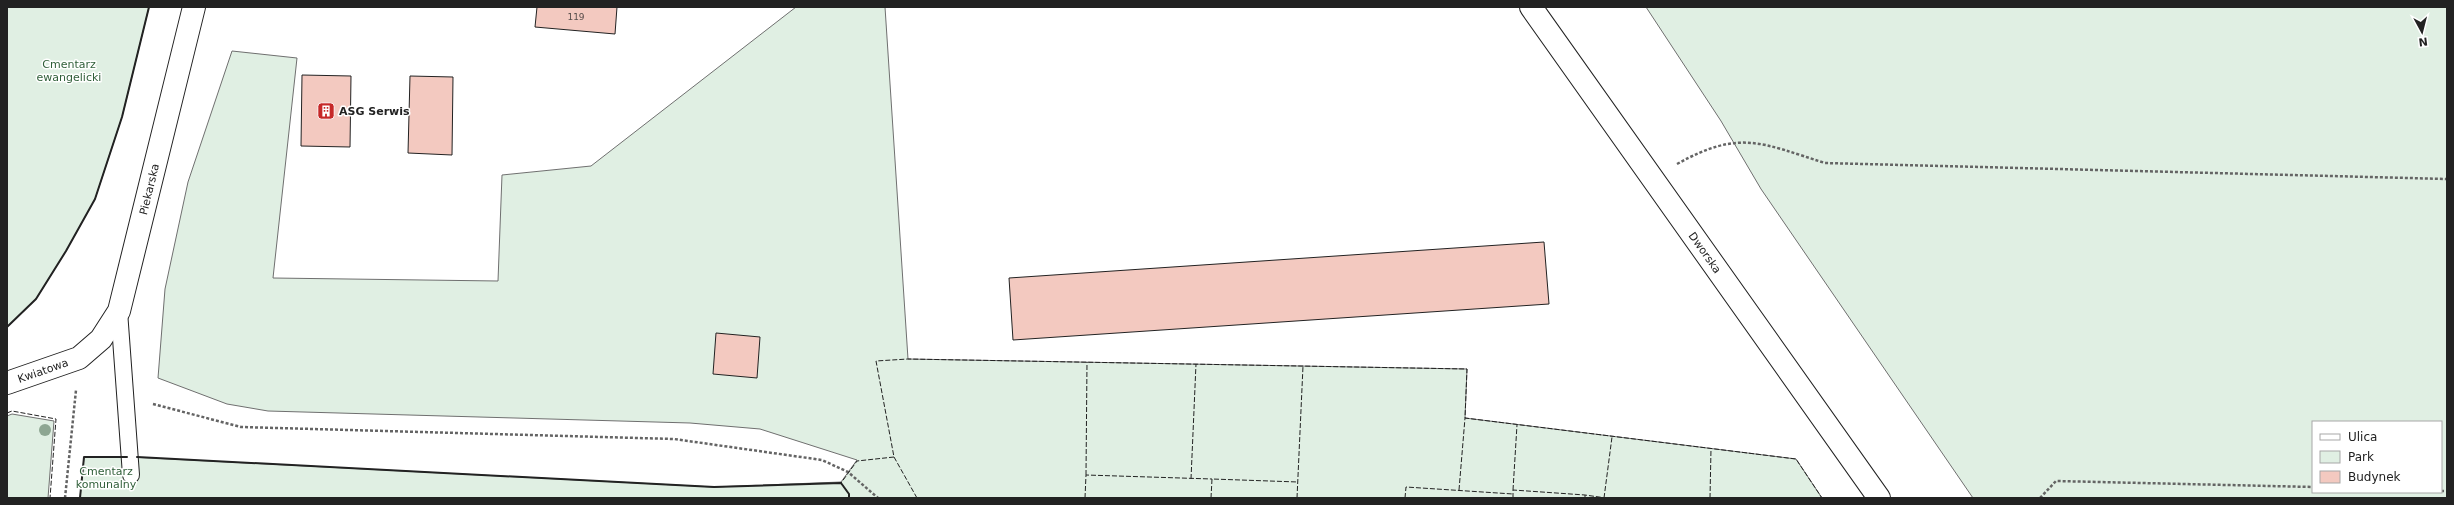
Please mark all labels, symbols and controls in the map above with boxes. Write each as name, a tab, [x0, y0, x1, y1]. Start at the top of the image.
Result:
house number: 119	[567, 12, 585, 22]
north arrow	[2402, 12, 2442, 52]
text: N	[2418, 34, 2429, 48]
park label: Cmentarz ewangelicki	[37, 58, 101, 84]
building icon: ASG Serwis	[316, 101, 336, 121]
place label: ASG Serwis	[339, 105, 410, 118]
street label: Piekarska	[136, 162, 162, 216]
street label: Dworska	[1686, 229, 1724, 276]
street label: Kwiatowa	[16, 356, 70, 385]
legend	[2312, 421, 2442, 493]
text: Ulica	[2348, 430, 2377, 444]
text: Park	[2348, 450, 2374, 464]
park label: Cmentarz komunalny	[76, 465, 137, 491]
text: Budynek	[2348, 470, 2401, 484]

